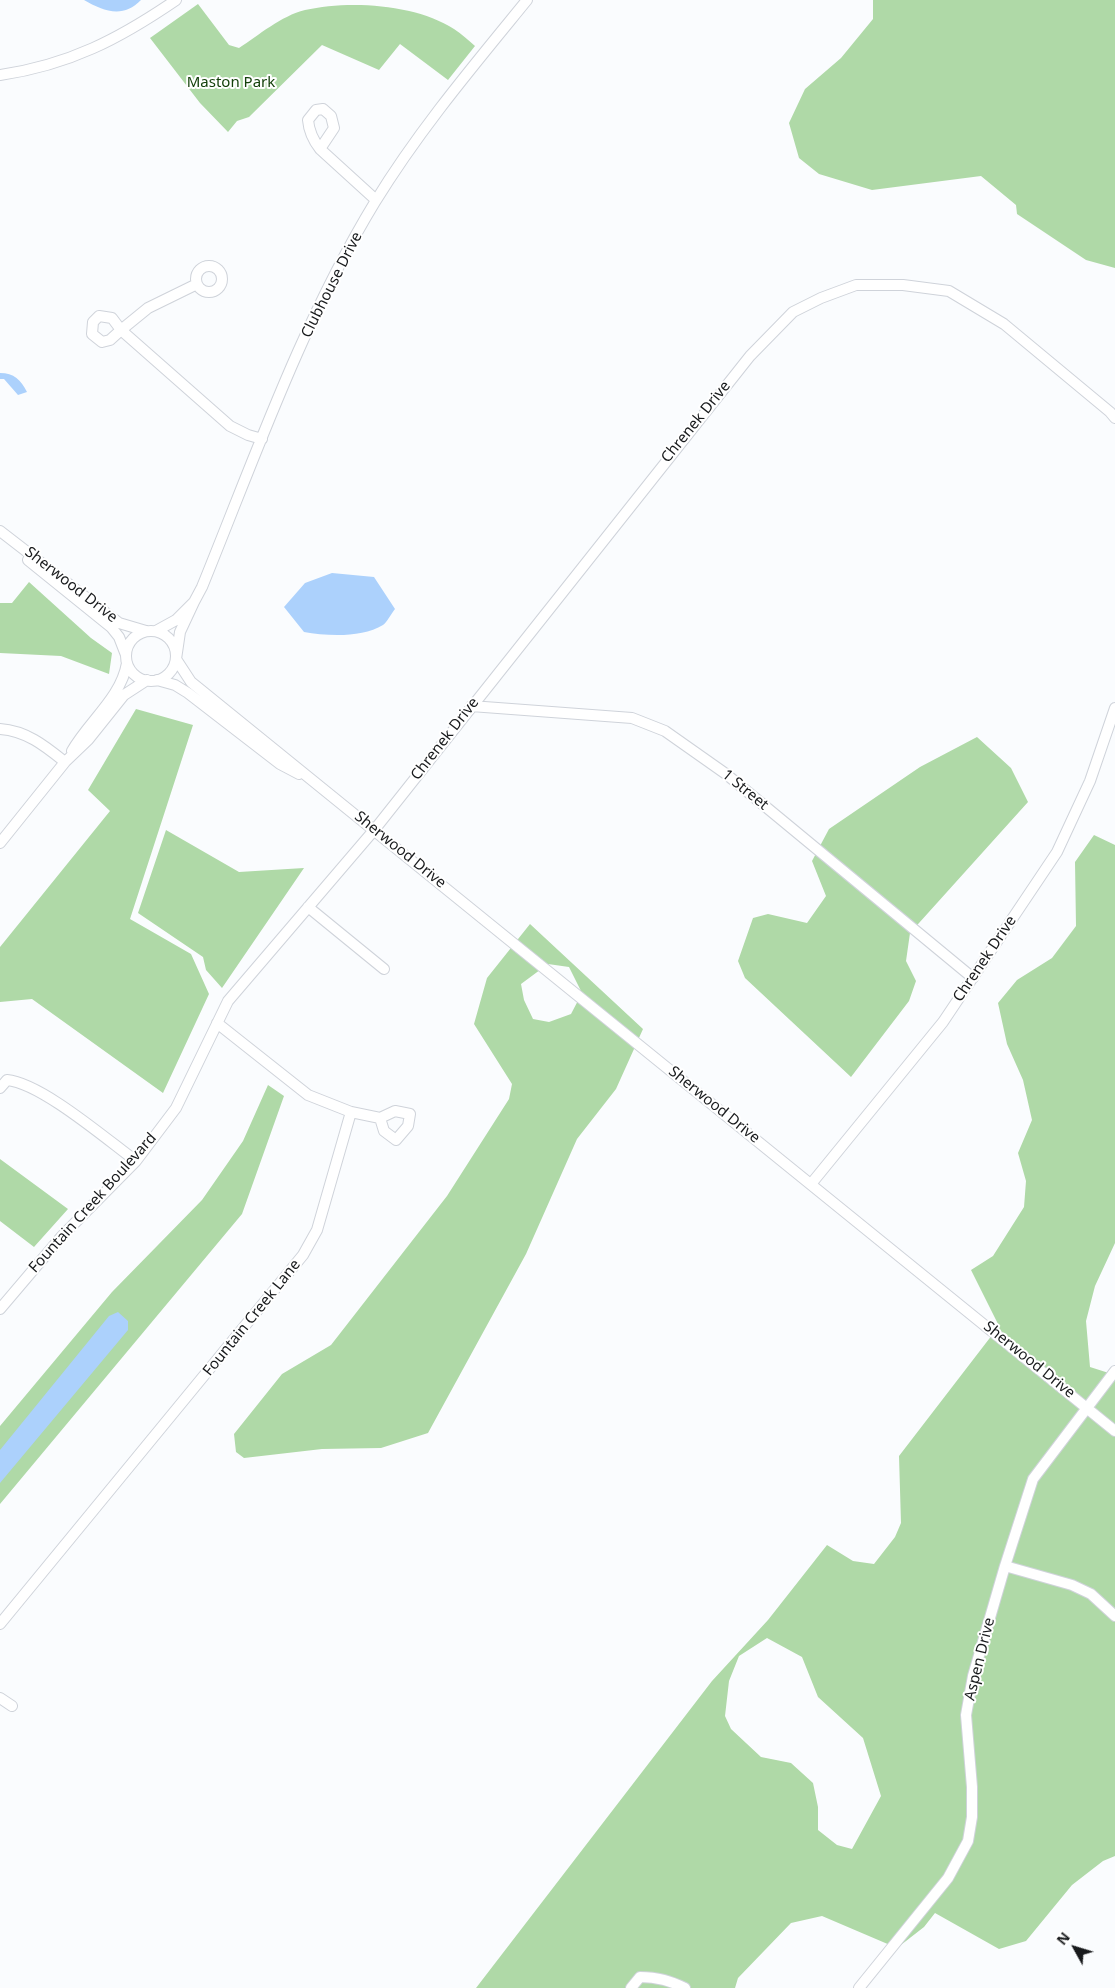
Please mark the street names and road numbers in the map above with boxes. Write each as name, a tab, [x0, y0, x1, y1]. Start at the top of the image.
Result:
street label: Clubhouse Drive	[298, 229, 366, 341]
street label: Chrenek Drive	[658, 378, 734, 466]
street label: Sherwood Drive	[21, 543, 121, 627]
street label: Chrenek Drive	[407, 694, 483, 784]
street label: 1 Street	[718, 766, 772, 814]
street label: Sherwood Drive	[351, 808, 449, 892]
street label: Chrenek Drive	[950, 913, 1020, 1005]
street label: Sherwood Drive	[665, 1063, 763, 1147]
street label: Fountain Creek Boulevard	[26, 1129, 160, 1277]
street label: Fountain Creek Lane	[200, 1256, 304, 1380]
street label: Sherwood Drive	[980, 1318, 1078, 1402]
street label: Aspen Drive	[961, 1616, 999, 1702]

